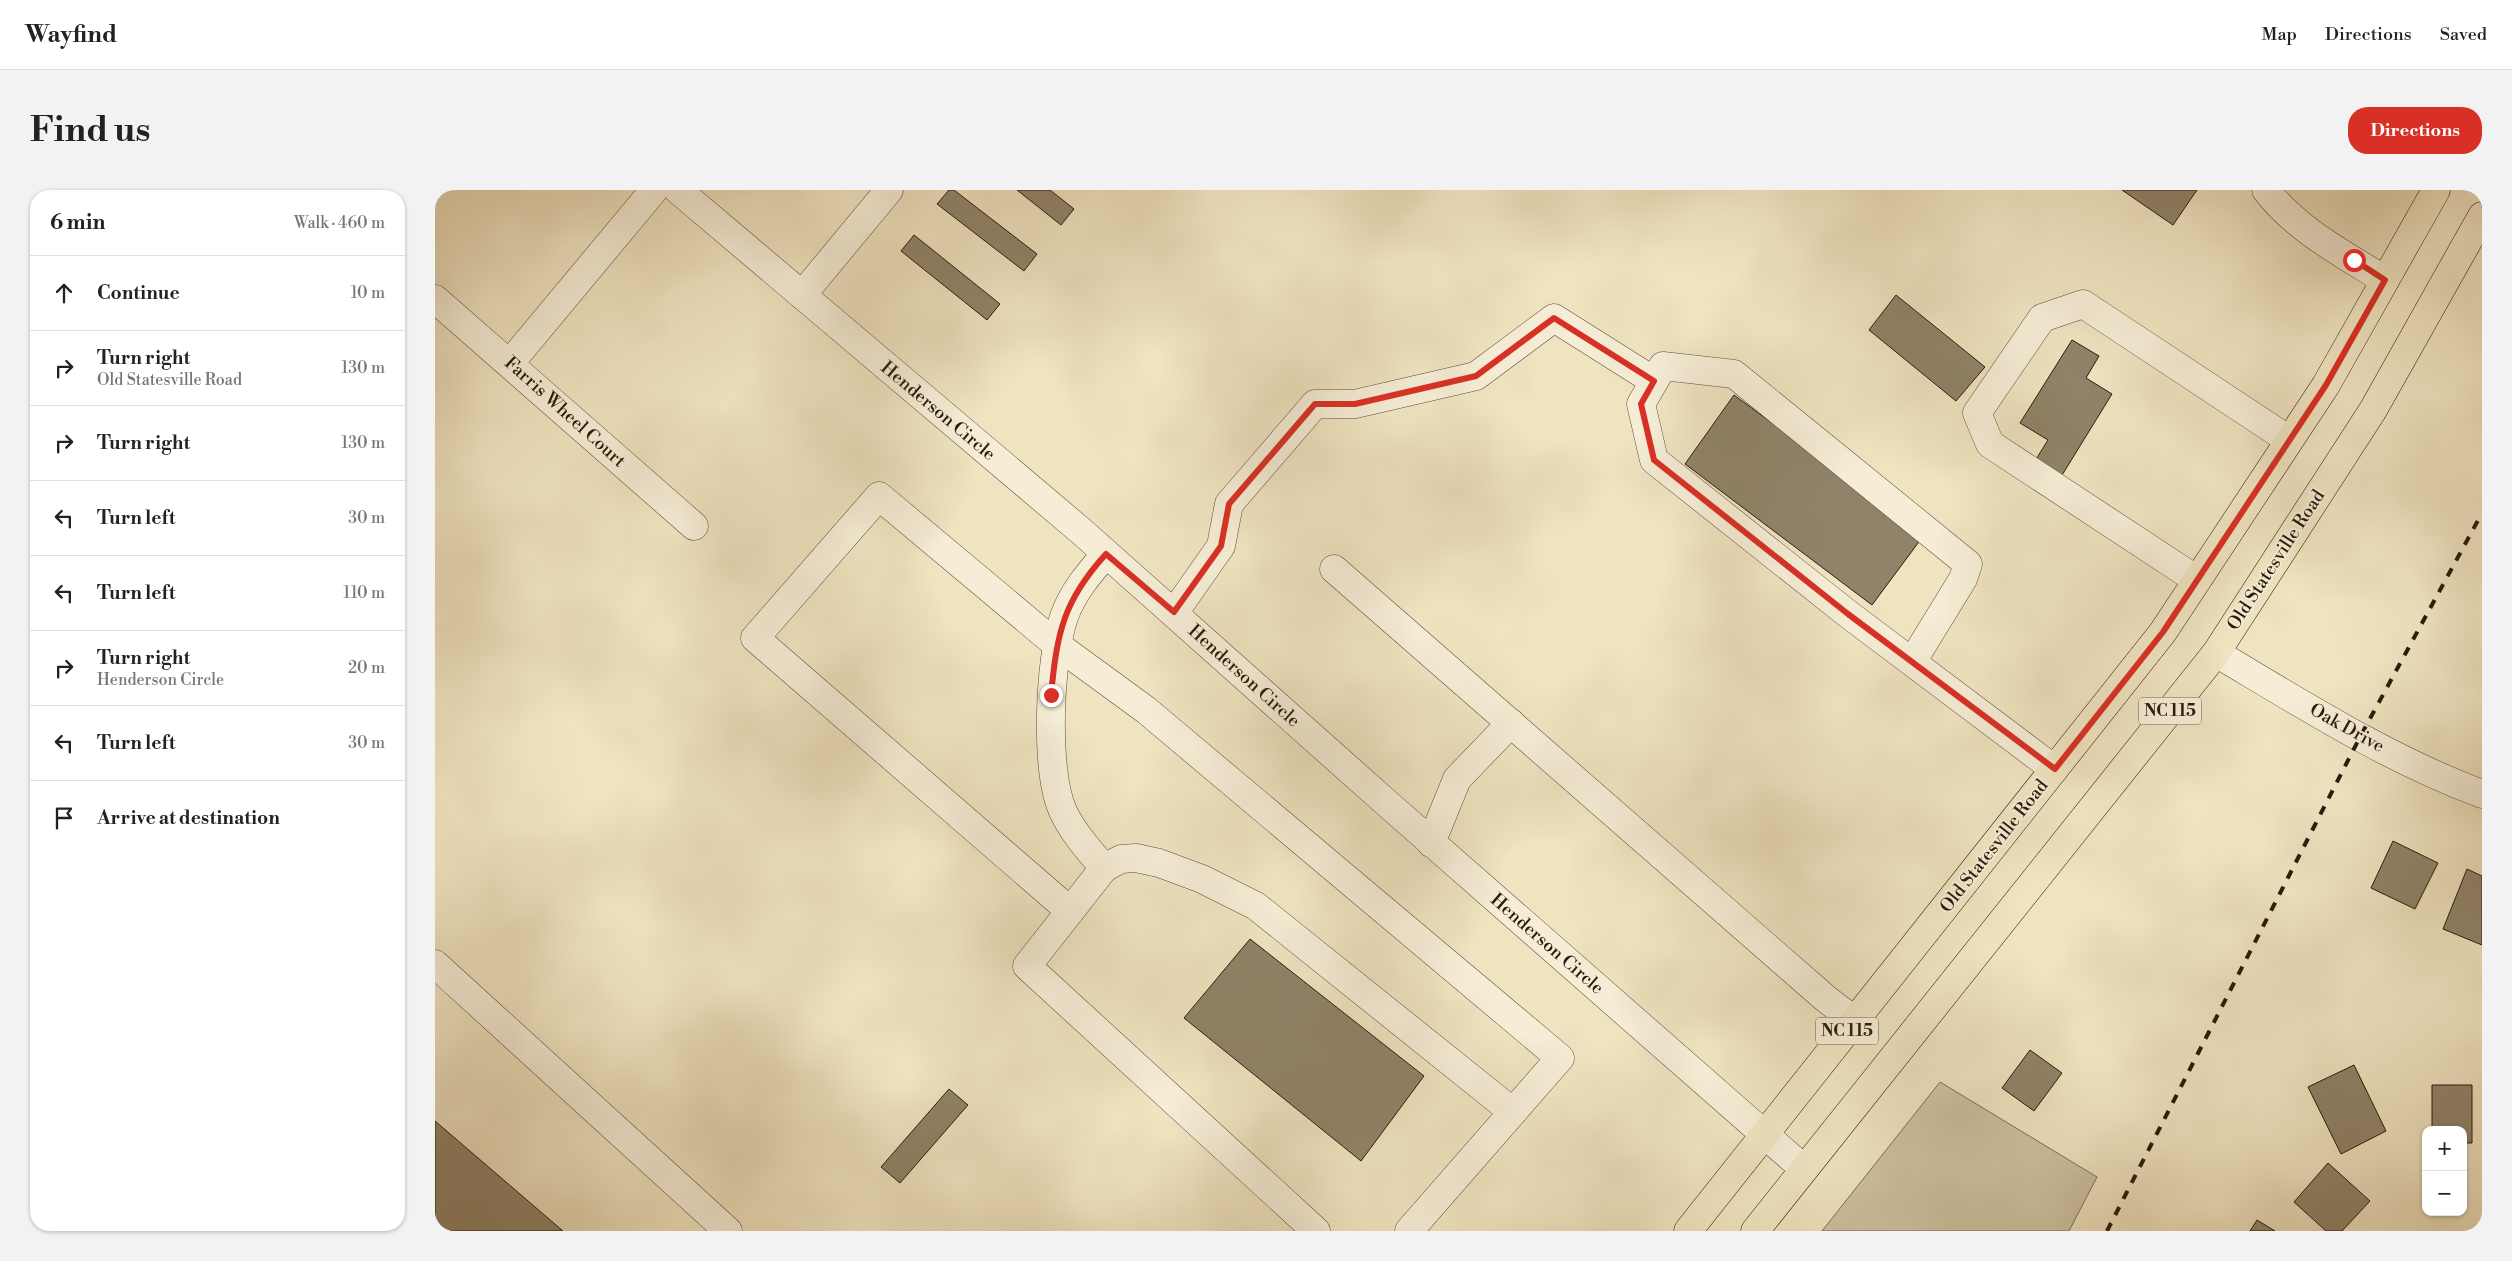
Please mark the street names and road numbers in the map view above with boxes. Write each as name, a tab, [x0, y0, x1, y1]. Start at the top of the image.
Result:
street label: Farris Wheel Court	[500, 352, 631, 473]
street label: Henderson Circle	[876, 356, 1000, 466]
street label: Old Statesville Road	[2222, 485, 2330, 635]
street label: Henderson Circle	[1183, 620, 1305, 732]
road number: NC 115	[2139, 698, 2201, 724]
street label: Oak Drive	[2306, 698, 2388, 758]
street label: Old Statesville Road	[1935, 774, 2054, 917]
street label: Henderson Circle	[1485, 888, 1609, 1000]
road number: NC 115	[1816, 1018, 1878, 1044]

